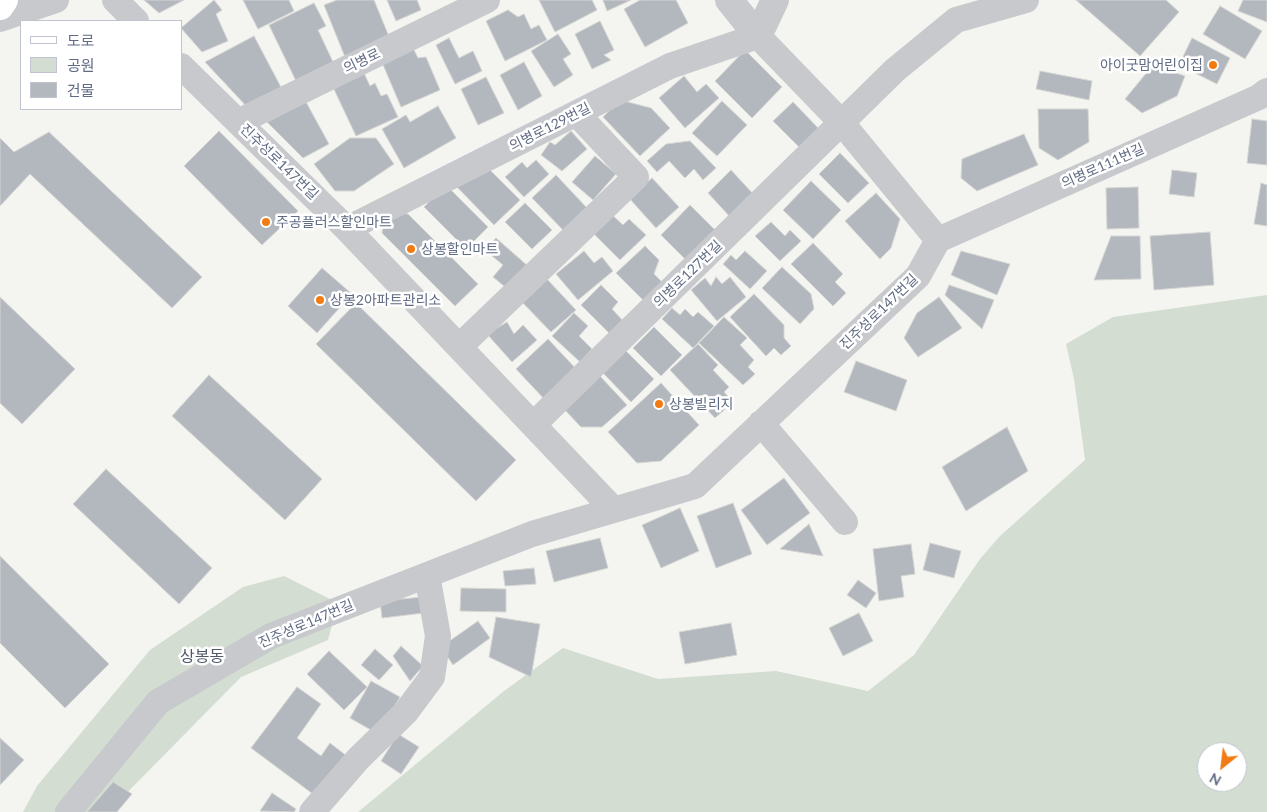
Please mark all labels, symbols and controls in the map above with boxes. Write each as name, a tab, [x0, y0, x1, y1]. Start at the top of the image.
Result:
legend	[20, 20, 182, 110]
text: 도로	[67, 31, 95, 49]
street label: 의병로	[341, 45, 383, 77]
text: 공원	[67, 56, 95, 74]
place label: 아이굿맘어린이집	[1100, 57, 1203, 73]
marker: 아이굿맘어린이집	[1207, 59, 1219, 71]
text: 건물	[67, 81, 95, 99]
street label: 의병로129번길	[507, 99, 593, 155]
street label: 진주성로147번길	[237, 121, 321, 203]
street label: 의병로111번길	[1059, 140, 1147, 192]
place label: 주공플러스할인마트	[276, 214, 392, 230]
marker: 주공플러스할인마트	[260, 216, 272, 228]
street label: 의병로127번길	[650, 237, 726, 311]
place label: 상봉할인마트	[421, 241, 498, 257]
marker: 상봉할인마트	[405, 243, 417, 255]
street label: 진주성로147번길	[837, 271, 921, 353]
place label: 상봉2아파트관리소	[330, 292, 441, 308]
marker: 상봉2아파트관리소	[314, 294, 326, 306]
place label: 상봉빌리지	[669, 396, 733, 412]
marker: 상봉빌리지	[653, 398, 665, 410]
street label: 진주성로147번길	[256, 596, 356, 652]
district label: 상봉동	[180, 647, 224, 667]
north arrow	[1197, 742, 1247, 792]
text: N	[1206, 770, 1224, 790]

